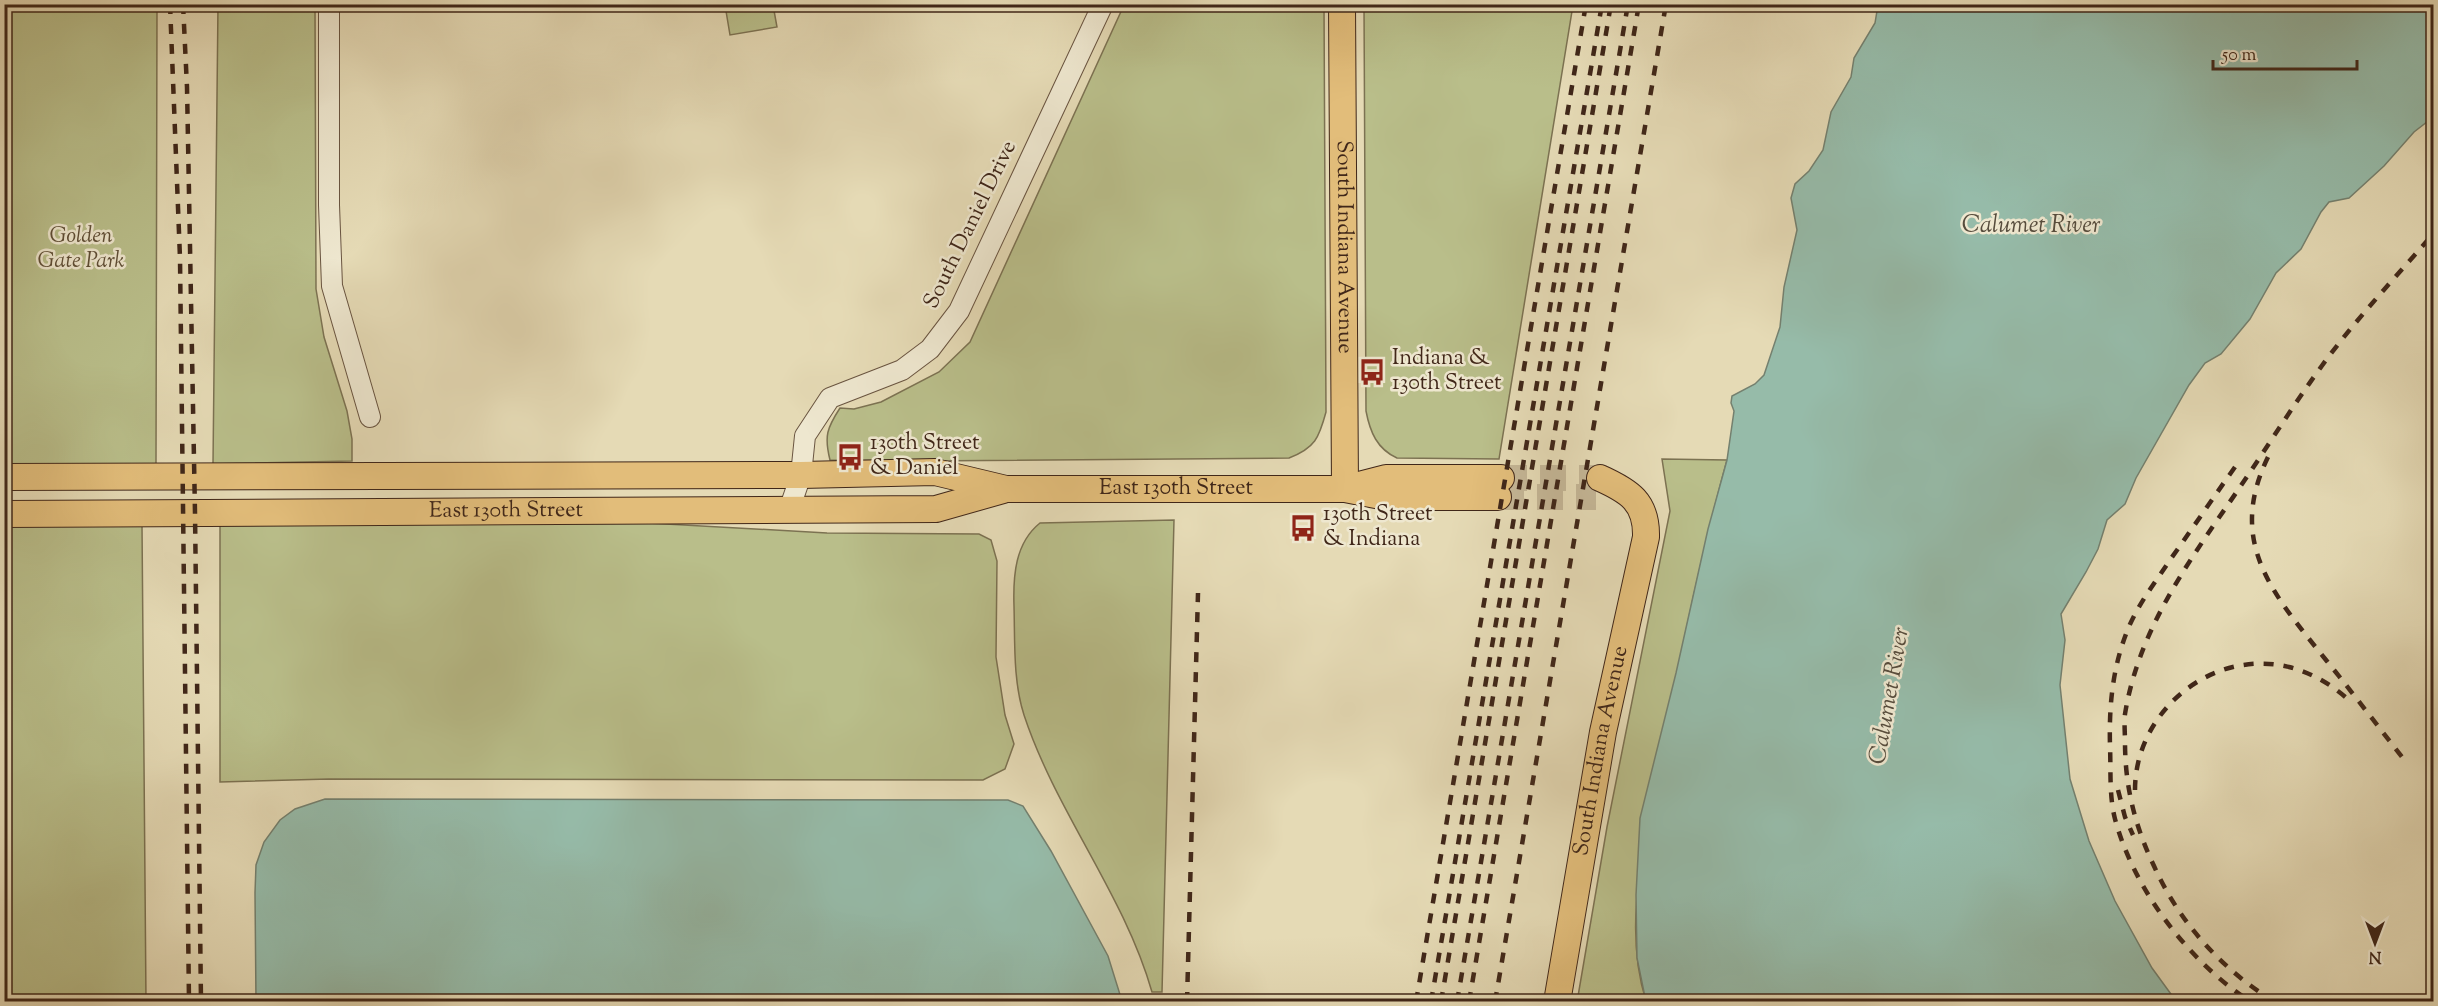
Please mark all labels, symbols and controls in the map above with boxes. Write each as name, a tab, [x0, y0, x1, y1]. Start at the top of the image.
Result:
scale bar	[2213, 33, 2357, 71]
text: 50 m	[2221, 43, 2257, 69]
street label: South Daniel Drive	[916, 136, 1026, 314]
street label: South Indiana Avenue	[1327, 140, 1360, 354]
water label: Calumet River	[1962, 209, 2101, 243]
park label: Golden Gate Park	[37, 221, 125, 278]
place label: Indiana & 130th Street	[1392, 343, 1502, 400]
bus stop icon: Indiana & 130th Street	[1357, 357, 1387, 387]
place label: 130th Street & Daniel	[870, 428, 980, 485]
bus stop icon: 130th Street & Daniel	[835, 442, 865, 472]
street label: East 130th Street	[1099, 473, 1253, 505]
street label: East 130th Street	[429, 495, 584, 528]
place label: 130th Street & Indiana	[1323, 499, 1433, 556]
bus stop icon: 130th Street & Indiana	[1288, 513, 1318, 543]
water label: Calumet River	[1861, 624, 1919, 767]
street label: South Indiana Avenue	[1566, 643, 1638, 858]
north arrow	[2345, 913, 2405, 973]
text: N	[2368, 944, 2381, 967]

